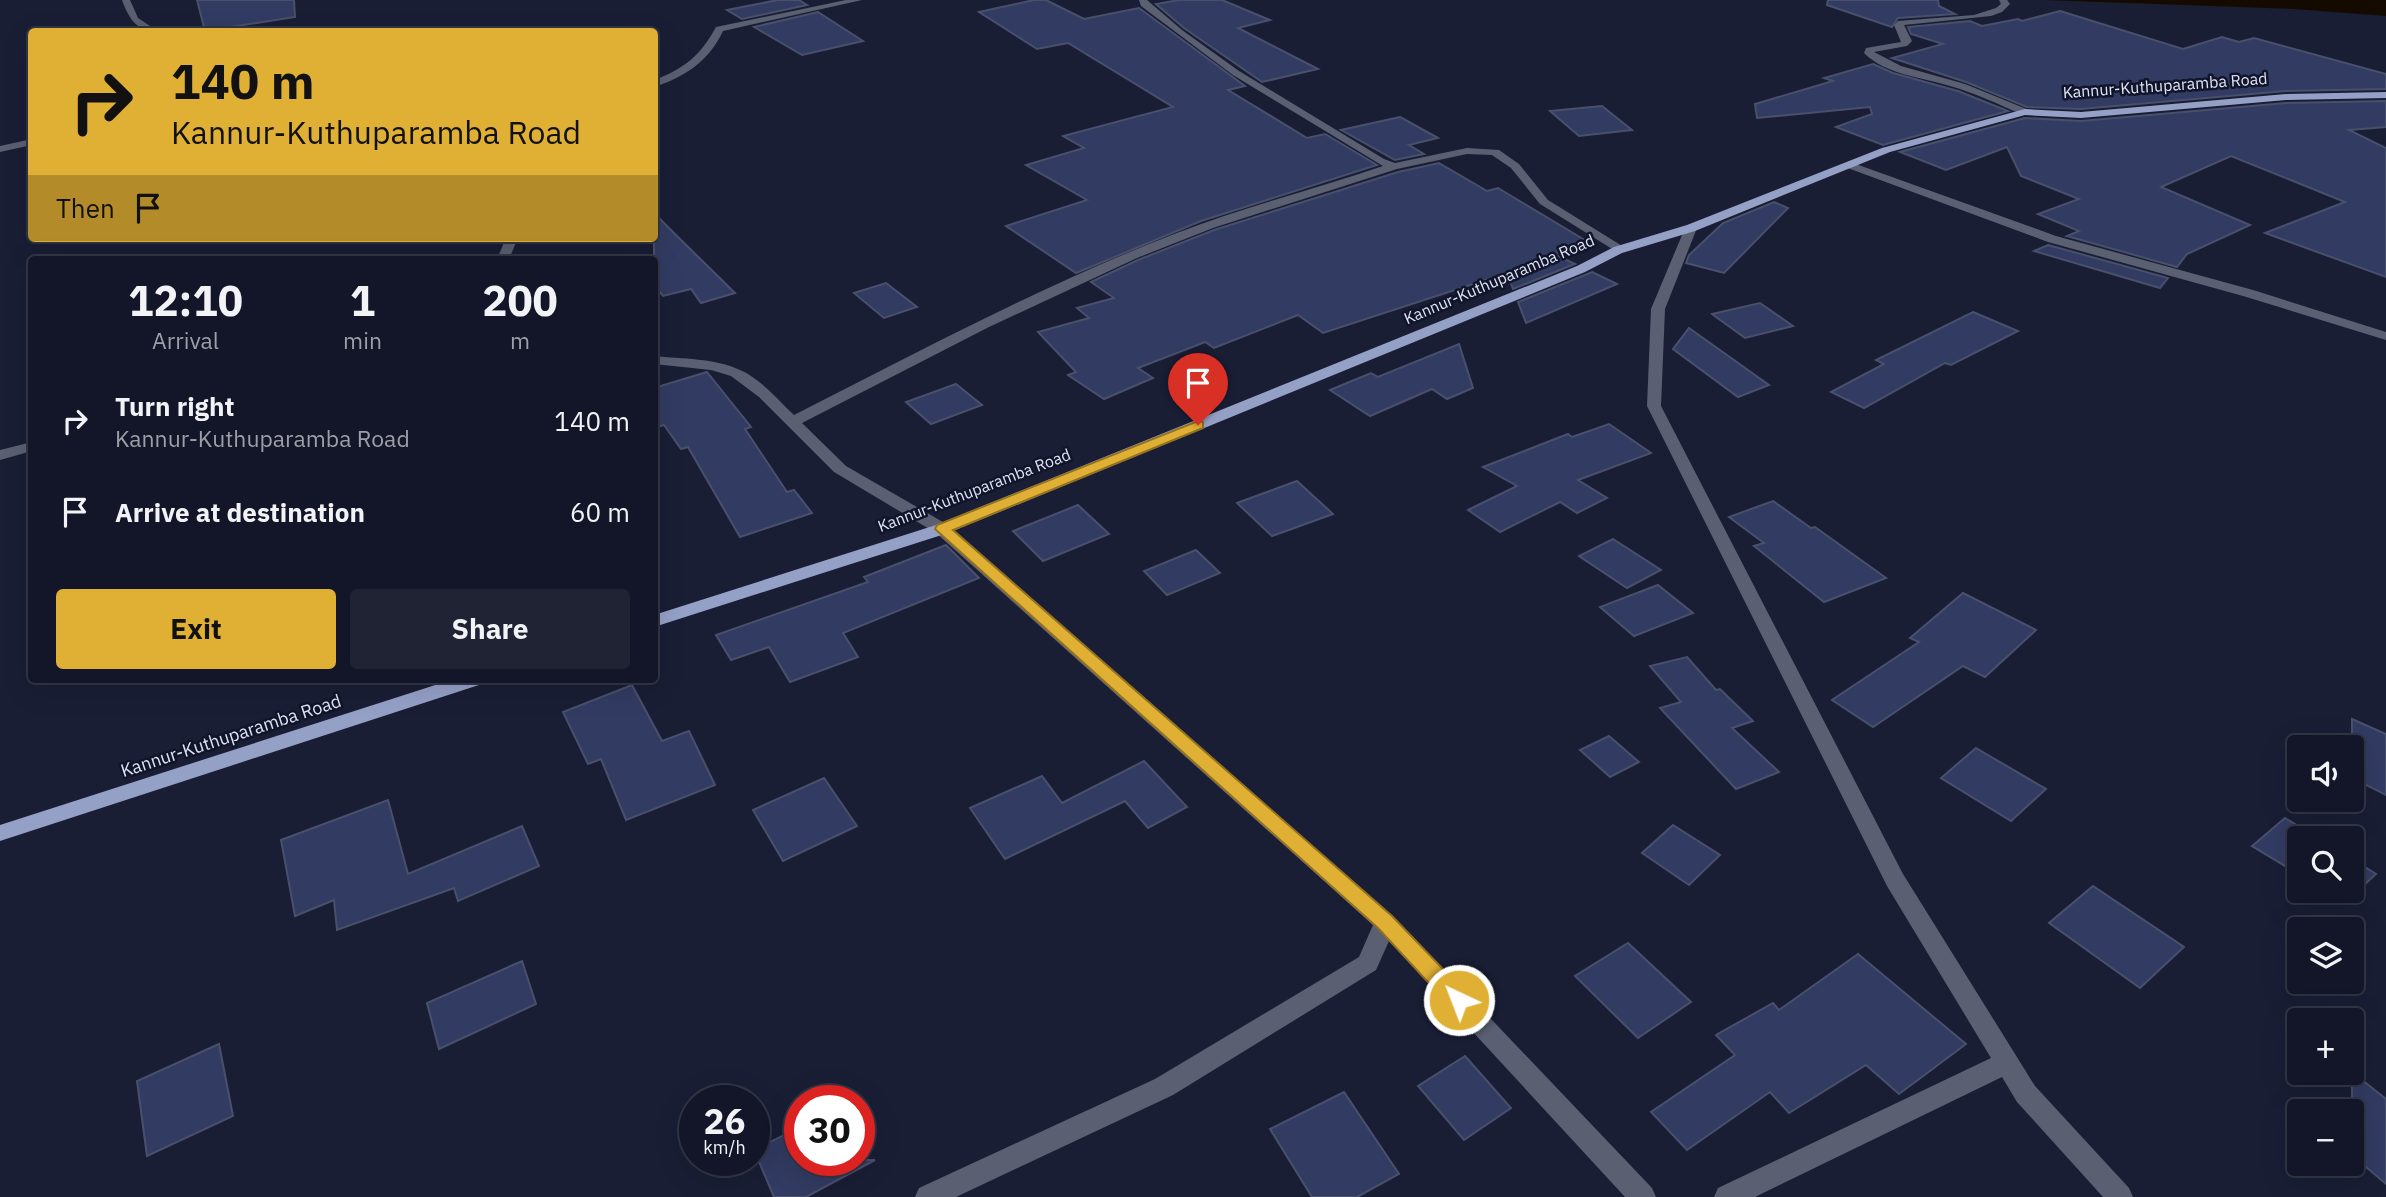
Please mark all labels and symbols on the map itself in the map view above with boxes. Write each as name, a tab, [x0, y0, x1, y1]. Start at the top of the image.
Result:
street label: Kannur-Kuthuparamba Road	[2062, 68, 2268, 102]
street label: Kannur-Kuthuparamba Road	[1401, 230, 1597, 328]
pin	[1168, 353, 1228, 425]
street label: Kannur-Kuthuparamba Road	[875, 444, 1073, 536]
street label: Kannur-Kuthuparamba Road	[118, 689, 344, 782]
position arrow	[1422, 963, 1496, 1037]
speed limit sign: 30	[784, 1085, 875, 1176]

